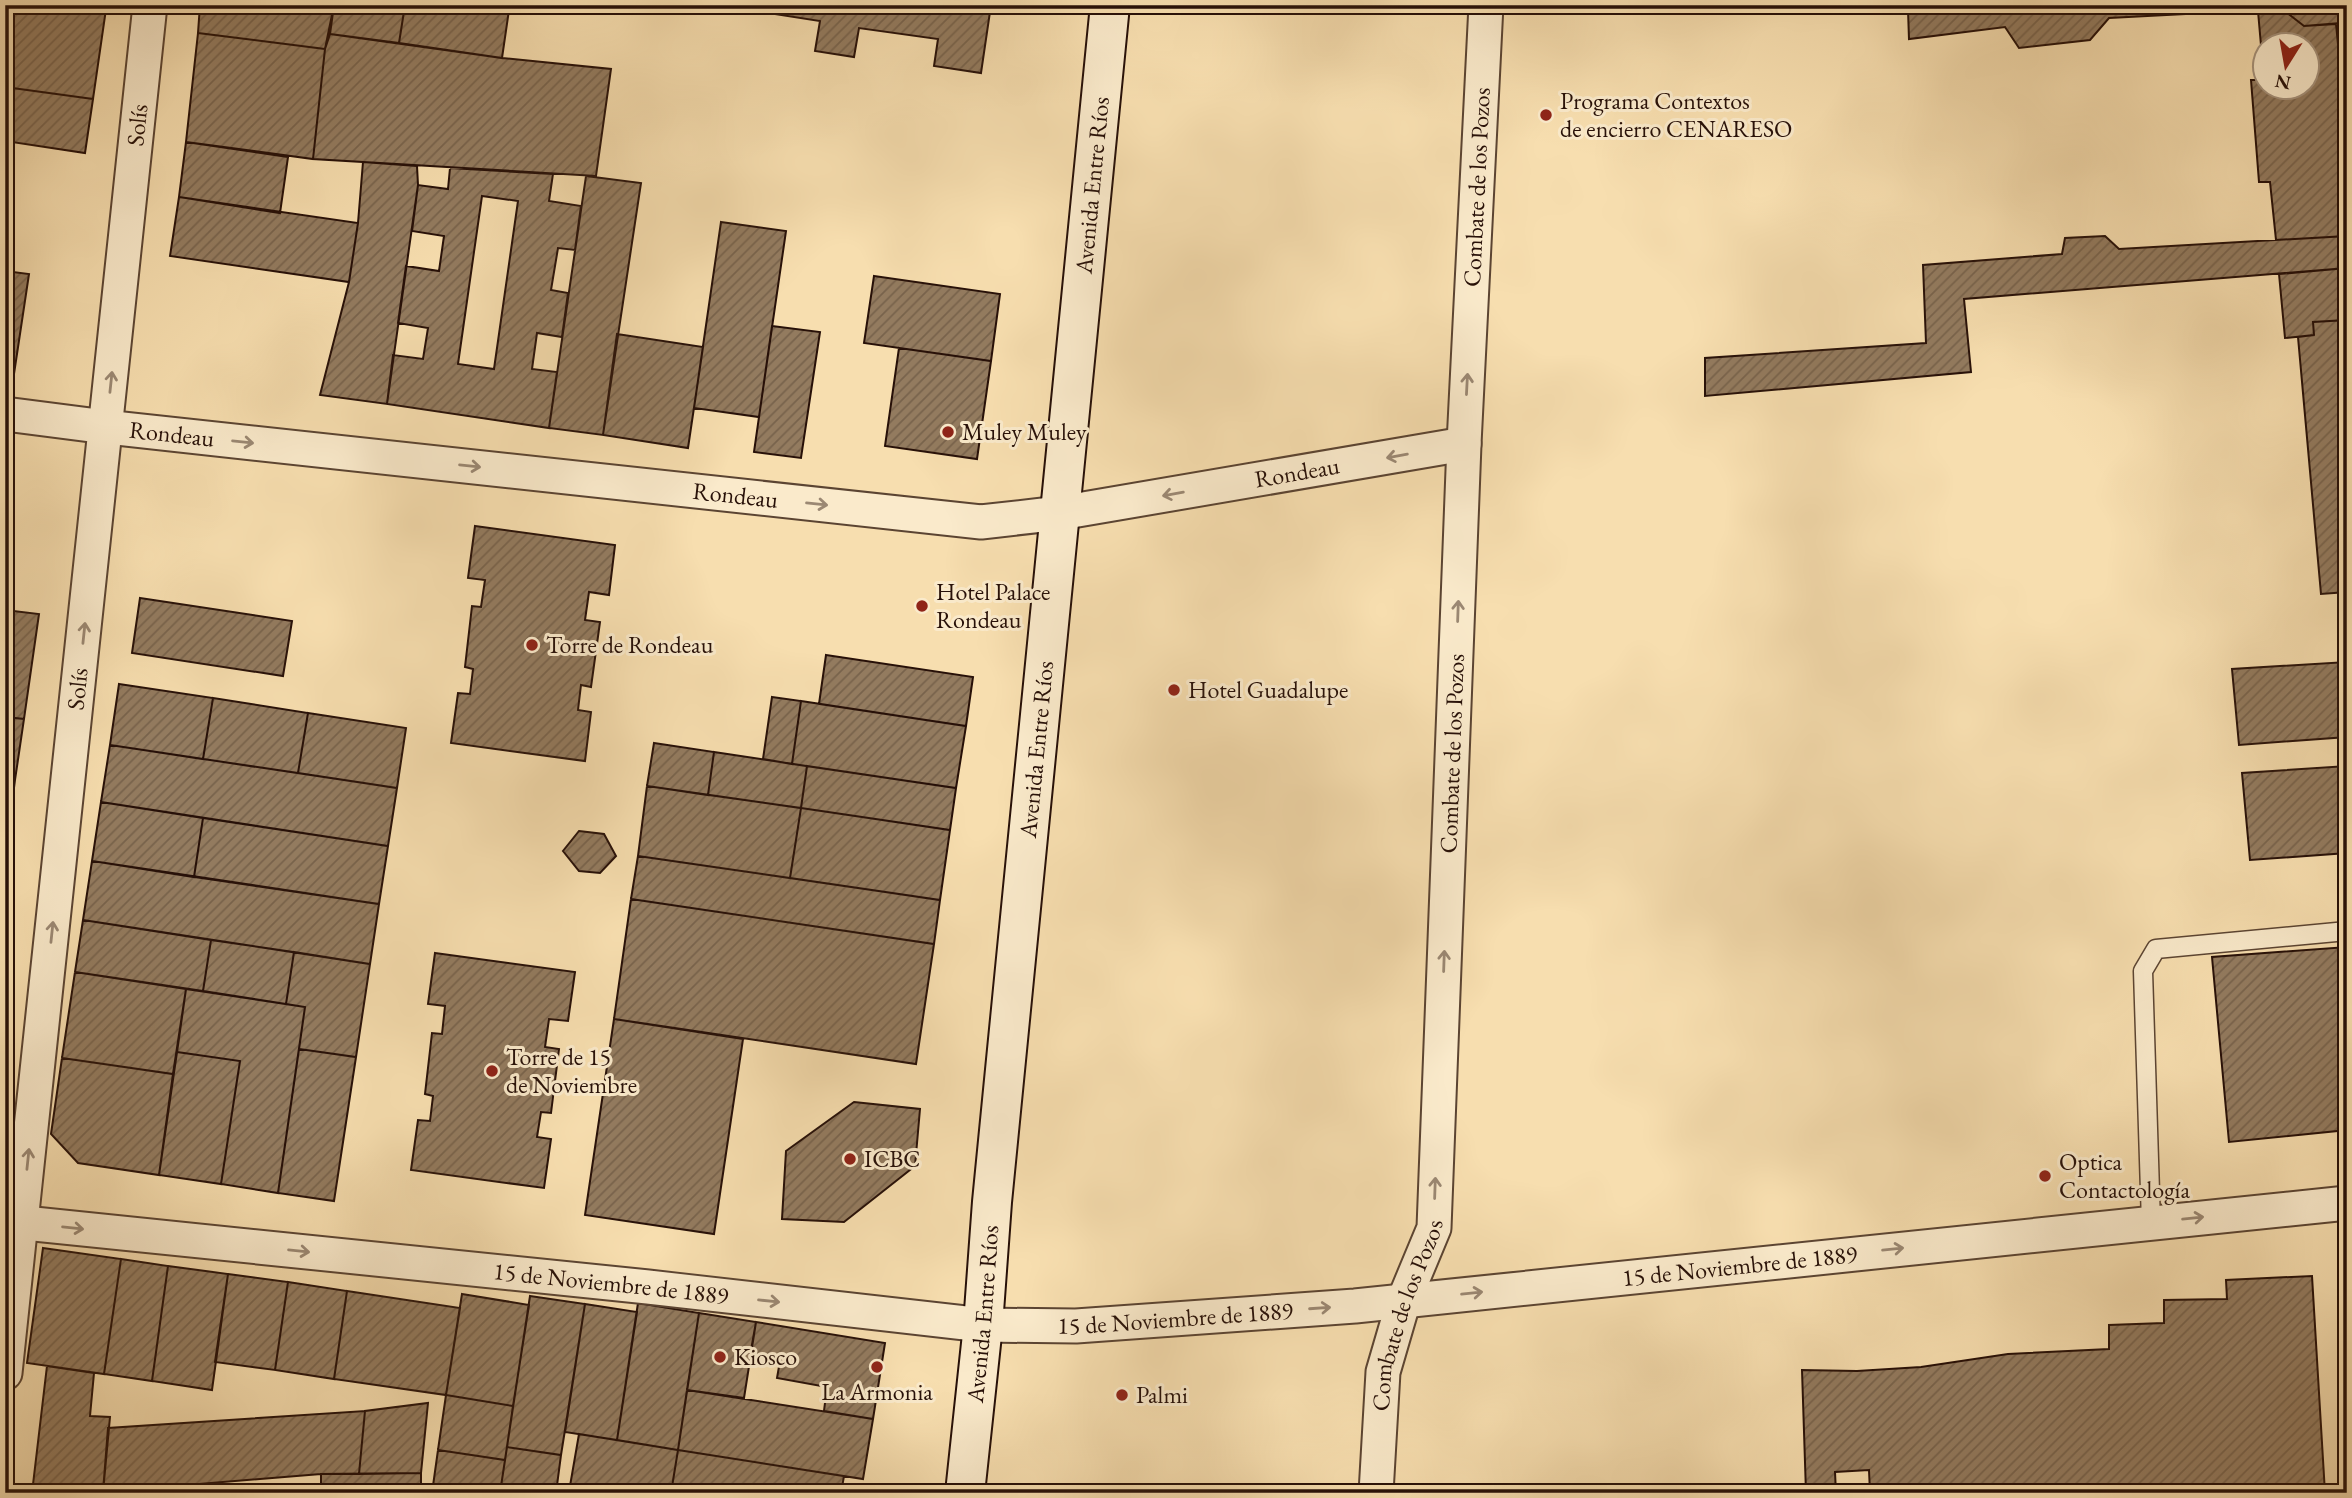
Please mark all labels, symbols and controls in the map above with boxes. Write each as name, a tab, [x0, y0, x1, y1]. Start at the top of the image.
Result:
north arrow	[2250, 32, 2320, 102]
text: N	[2272, 68, 2293, 96]
place label: Programa Contextos de encierro CENARESO	[1560, 85, 1792, 144]
street label: Combate de los Pozos	[1456, 87, 1497, 288]
street label: Avenida Entre Ríos	[1067, 95, 1116, 276]
street label: Solís	[119, 102, 154, 148]
marker: Programa Contextos de encierro CENARESO	[1538, 107, 1554, 123]
one-way arrow	[104, 372, 117, 394]
one-way arrow	[1461, 373, 1474, 396]
street label: Rondeau	[128, 414, 216, 454]
place label: Muley Muley	[962, 416, 1087, 447]
marker: Muley Muley	[940, 424, 956, 440]
one-way arrow	[232, 435, 254, 448]
street label: Rondeau	[1252, 449, 1342, 494]
one-way arrow	[1386, 450, 1409, 463]
one-way arrow	[458, 460, 480, 473]
street label: Rondeau	[691, 475, 780, 515]
one-way arrow	[1162, 488, 1185, 501]
one-way arrow	[806, 498, 828, 511]
place label: Hotel Palace Rondeau	[936, 576, 1050, 635]
marker: Hotel Palace Rondeau	[914, 598, 930, 614]
one-way arrow	[1451, 600, 1464, 623]
one-way arrow	[78, 622, 91, 645]
place label: Torre de Rondeau	[546, 629, 714, 660]
marker: Torre de Rondeau	[524, 637, 540, 653]
street label: Combate de los Pozos	[1432, 653, 1471, 854]
street label: Avenida Entre Ríos	[1012, 659, 1060, 841]
street label: Solís	[59, 666, 95, 711]
place label: Hotel Guadalupe	[1188, 674, 1348, 705]
marker: Hotel Guadalupe	[1166, 682, 1182, 698]
one-way arrow	[46, 921, 59, 944]
one-way arrow	[1437, 950, 1451, 973]
place label: Torre de 15 de Noviembre	[506, 1041, 637, 1100]
marker: Torre de 15 de Noviembre	[484, 1063, 500, 1079]
place label: ICBC	[864, 1143, 920, 1174]
place label: Optica Contactología	[2059, 1146, 2190, 1205]
one-way arrow	[22, 1148, 35, 1170]
marker: ICBC	[842, 1151, 858, 1167]
marker: Optica Contactología	[2037, 1168, 2053, 1184]
one-way arrow	[1429, 1177, 1442, 1200]
one-way arrow	[2181, 1212, 2203, 1225]
street label: Combate de los Pozos	[1365, 1220, 1449, 1412]
one-way arrow	[61, 1222, 84, 1235]
street label: Avenida Entre Ríos	[959, 1224, 1005, 1405]
street label: 15 de Noviembre de 1889	[1621, 1238, 1859, 1293]
one-way arrow	[1881, 1243, 1904, 1256]
one-way arrow	[288, 1245, 310, 1258]
street label: 15 de Noviembre de 1889	[492, 1255, 731, 1311]
one-way arrow	[1460, 1286, 1483, 1299]
street label: 15 de Noviembre de 1889	[1057, 1294, 1295, 1341]
one-way arrow	[758, 1295, 780, 1308]
one-way arrow	[1308, 1301, 1331, 1314]
place label: Kiosco	[734, 1341, 797, 1372]
marker: Kiosco	[712, 1349, 728, 1365]
marker: La Armonia	[869, 1359, 885, 1375]
place label: La Armonia	[821, 1376, 933, 1407]
place label: Palmi	[1136, 1379, 1188, 1410]
marker: Palmi	[1114, 1387, 1130, 1403]

